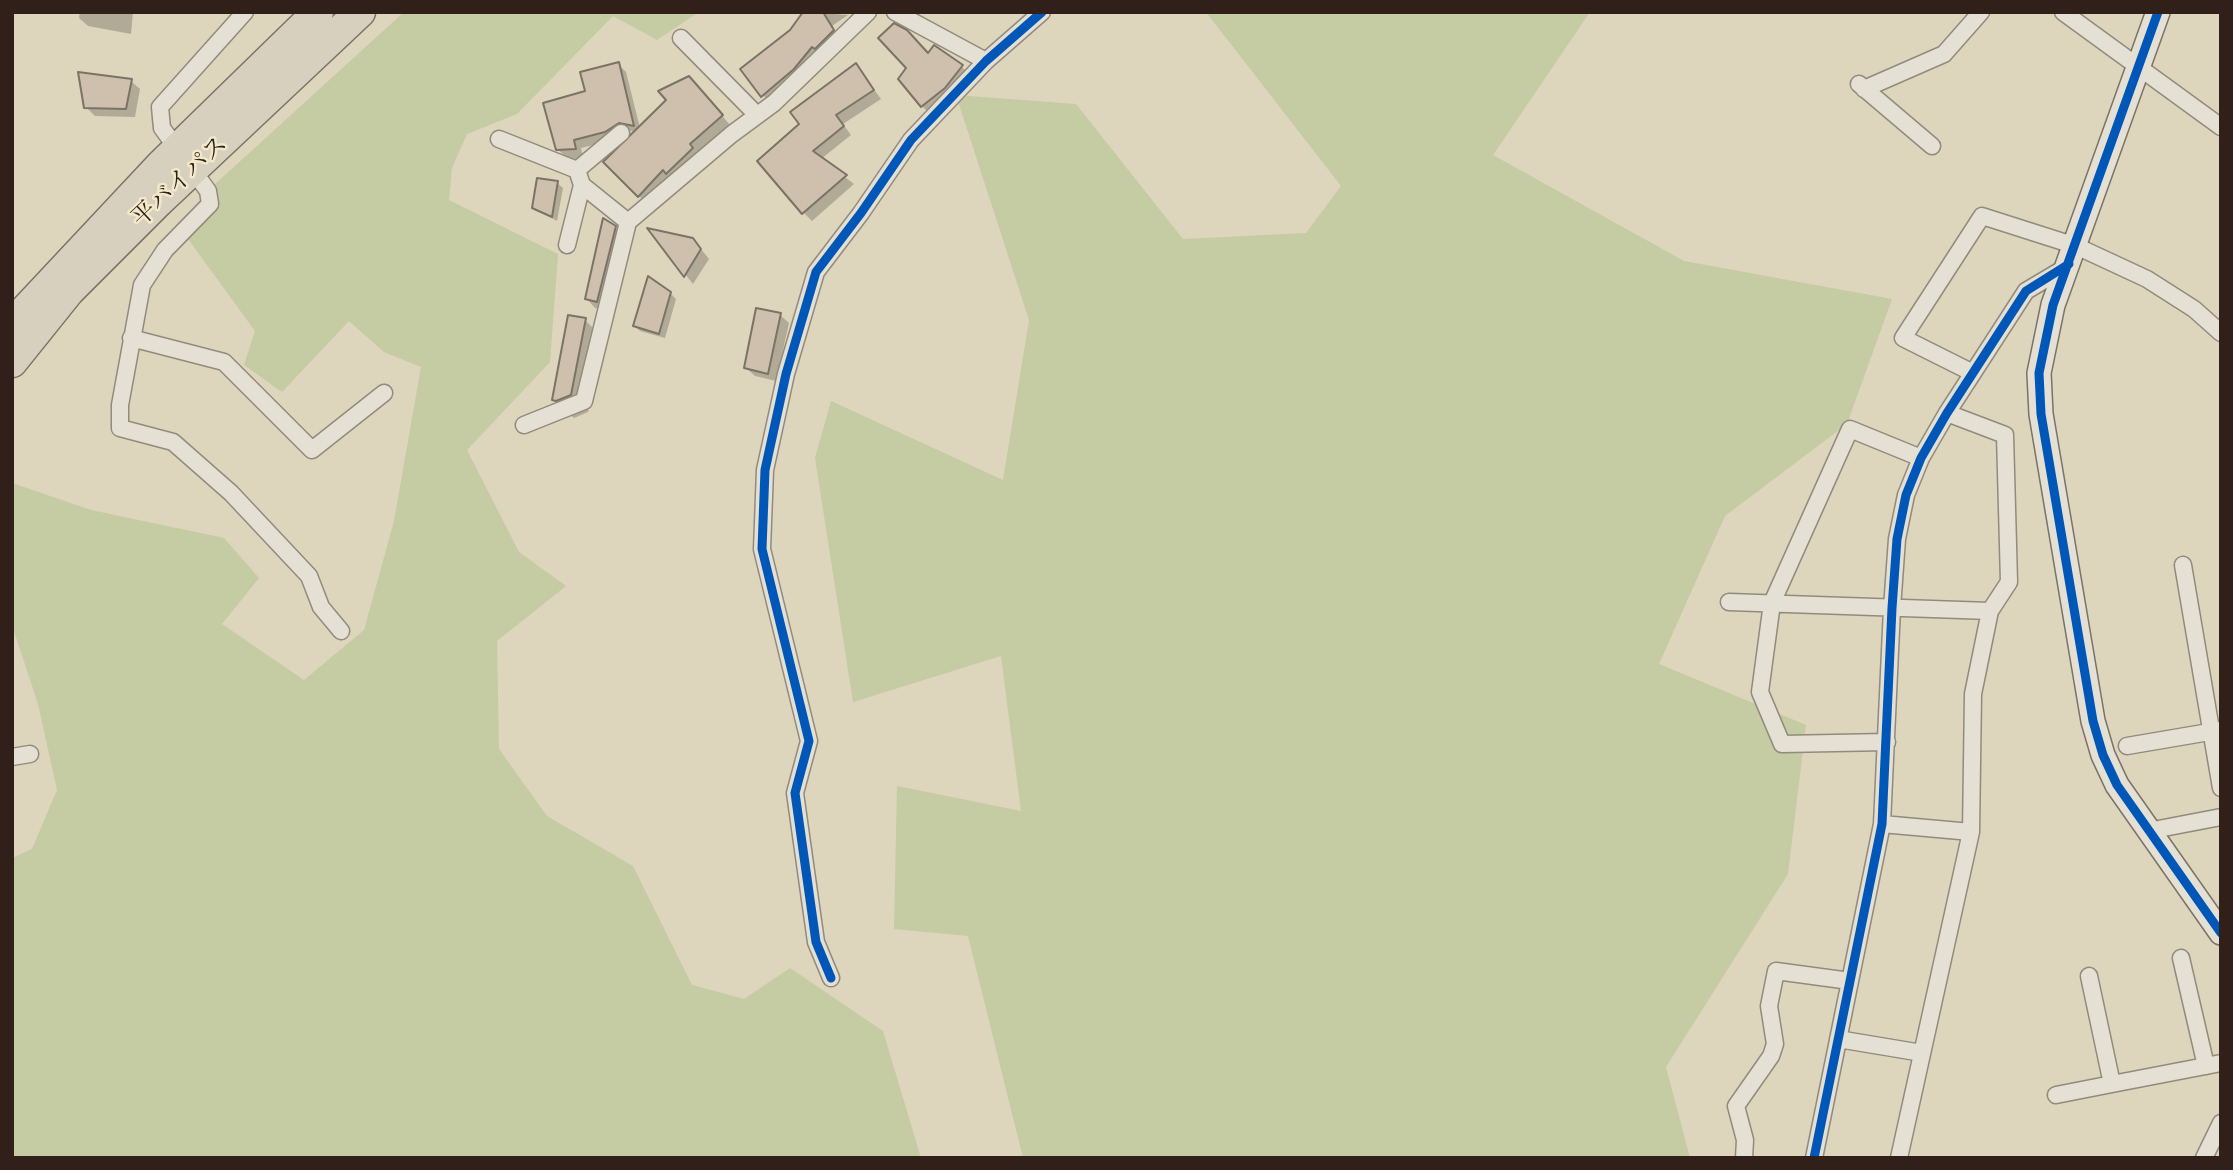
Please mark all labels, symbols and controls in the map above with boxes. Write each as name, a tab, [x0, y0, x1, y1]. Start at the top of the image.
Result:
street label: 平バイパス	[127, 132, 235, 234]

